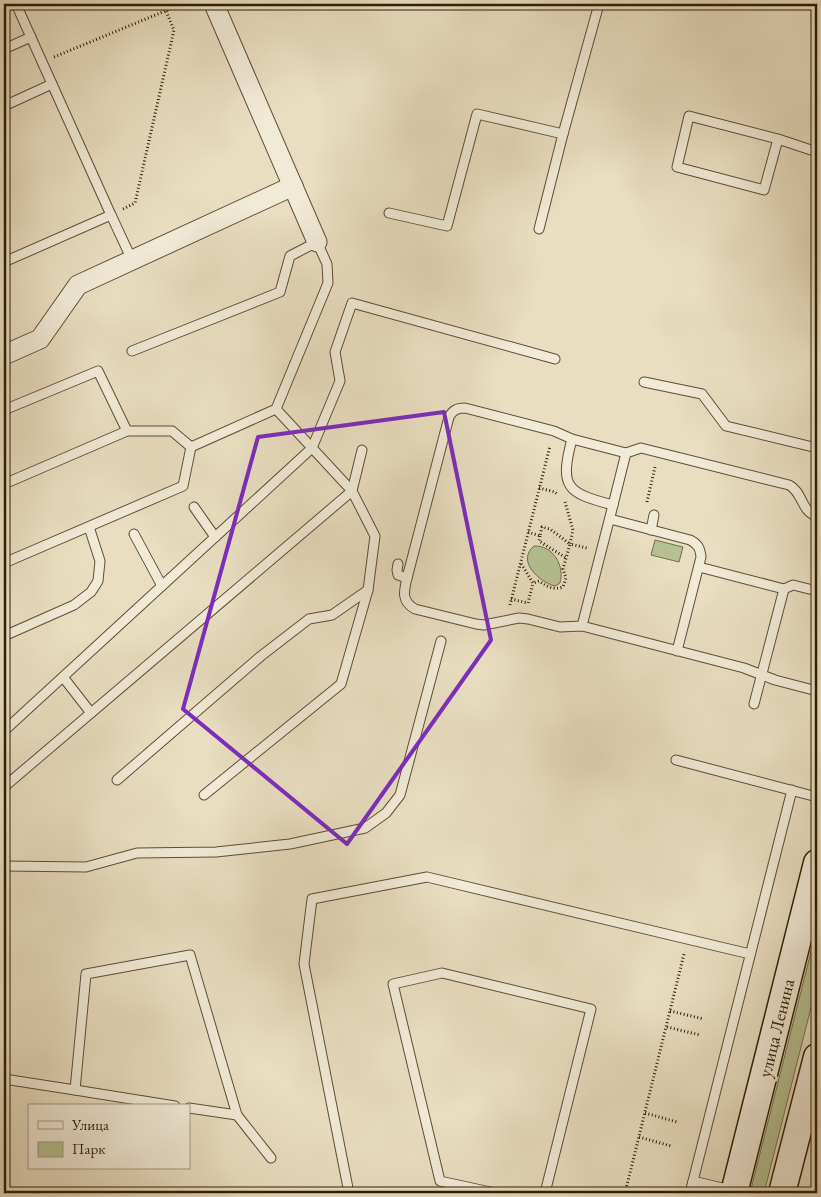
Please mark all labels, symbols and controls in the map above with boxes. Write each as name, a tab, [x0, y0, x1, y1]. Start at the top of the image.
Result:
street label: улица Ленина	[753, 975, 800, 1080]
legend	[28, 1104, 190, 1170]
text: Улица	[71, 1115, 109, 1134]
text: Парк	[72, 1139, 105, 1158]

